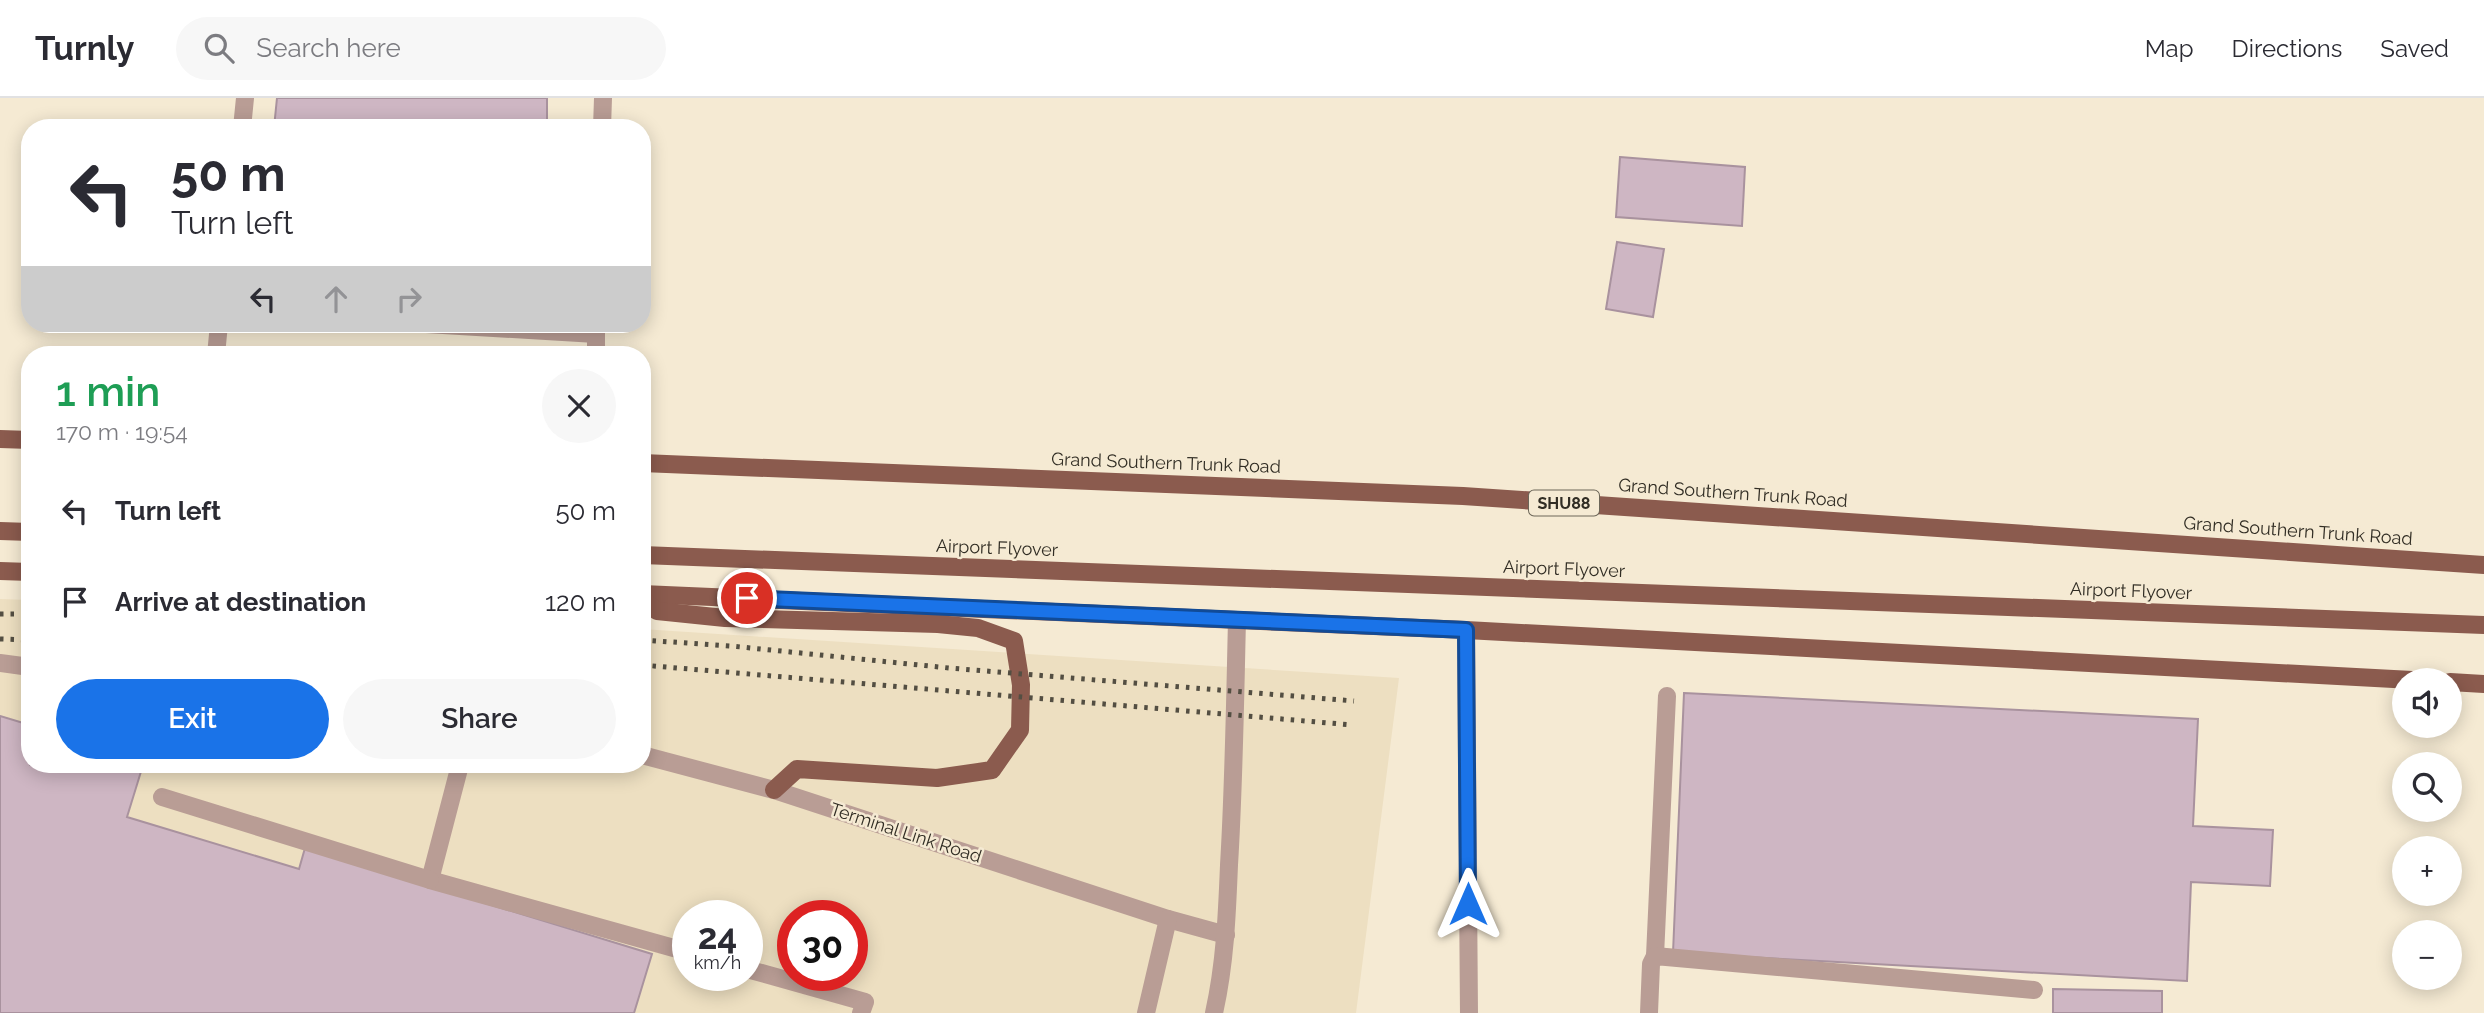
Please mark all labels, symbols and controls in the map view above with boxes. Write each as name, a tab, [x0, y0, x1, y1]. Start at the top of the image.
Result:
search box	[176, 17, 666, 80]
text: Turnly	[35, 29, 134, 68]
icon: search	[200, 29, 238, 67]
text: Search here	[256, 33, 401, 63]
text: Map	[2145, 34, 2194, 63]
text: Directions	[2232, 34, 2342, 63]
text: Saved	[2380, 34, 2449, 63]
text: 50 m	[171, 145, 286, 202]
icon: left	[56, 147, 147, 238]
text: Turn left	[171, 204, 293, 241]
icon: left	[244, 280, 282, 318]
icon: ahead	[317, 280, 355, 318]
icon: right	[390, 280, 428, 318]
text: 1 min	[56, 367, 160, 416]
button: close	[542, 369, 616, 443]
text: 170 m · 19:54	[56, 418, 188, 445]
street label: Grand Southern Trunk Road	[1051, 448, 1281, 477]
street label: Grand Southern Trunk Road	[1618, 474, 1848, 511]
road number: SHU88	[1529, 490, 1599, 516]
icon: left	[56, 492, 94, 530]
text: Turn left	[115, 496, 221, 526]
text: 50 m	[555, 496, 616, 526]
street label: Grand Southern Trunk Road	[2183, 512, 2413, 549]
street label: Airport Flyover	[936, 535, 1059, 560]
street label: Airport Flyover	[1503, 556, 1626, 581]
pin	[717, 568, 777, 628]
street label: Airport Flyover	[2070, 578, 2193, 603]
icon: arrive	[728, 579, 766, 617]
icon: arrive	[56, 583, 94, 621]
text: Arrive at destination	[115, 587, 366, 617]
text: 120 m	[545, 587, 616, 617]
map controls	[2392, 668, 2462, 990]
button: sound	[2392, 668, 2462, 738]
button: Exit	[56, 679, 329, 759]
button: Share	[343, 679, 616, 759]
button: search	[2392, 752, 2462, 822]
street label: Terminal Link Road	[828, 798, 984, 867]
button: +	[2392, 836, 2462, 906]
position arrow	[1431, 867, 1505, 941]
speed limit sign: 30	[777, 900, 868, 991]
text: 24	[698, 916, 737, 957]
button: −	[2392, 920, 2462, 990]
text: km/h	[694, 952, 741, 973]

